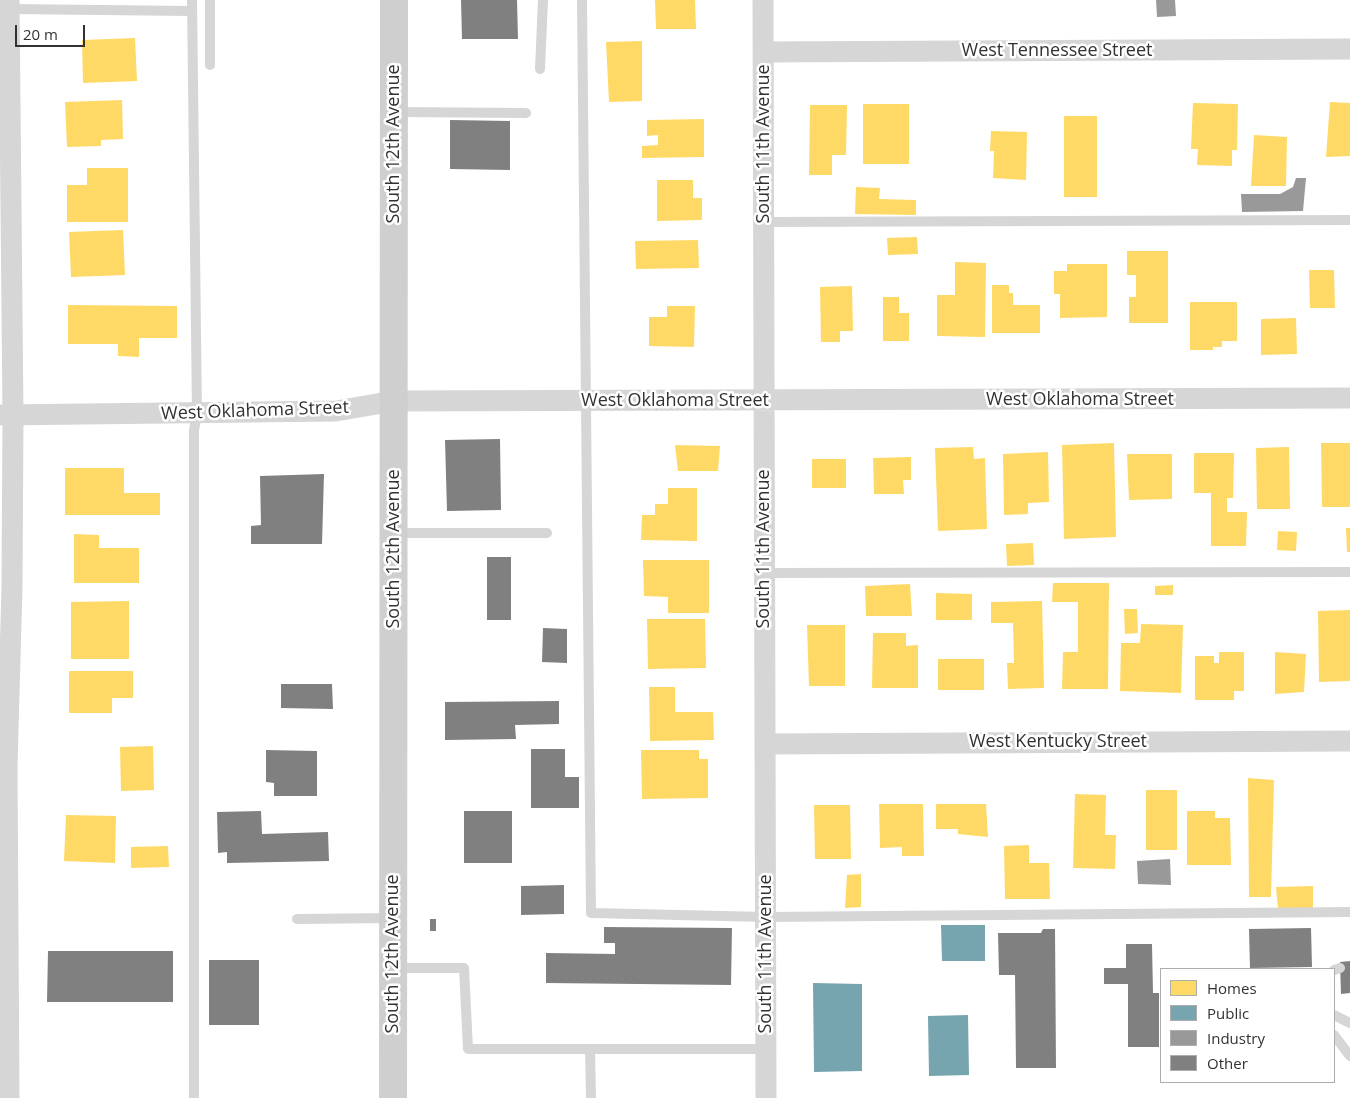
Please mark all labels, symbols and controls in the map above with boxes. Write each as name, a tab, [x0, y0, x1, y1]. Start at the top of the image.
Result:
scale bar	[18, 15, 88, 47]
text: 20 m	[23, 24, 58, 44]
street label: West Tennessee Street	[962, 40, 1152, 62]
street label: South 12th Avenue	[383, 64, 405, 224]
street label: South 11th Avenue	[753, 64, 775, 224]
street label: West Oklahoma Street	[986, 389, 1174, 411]
street label: West Oklahoma Street	[581, 390, 769, 412]
street label: West Oklahoma Street	[161, 397, 349, 425]
street label: South 12th Avenue	[383, 469, 405, 629]
street label: South 11th Avenue	[753, 469, 775, 629]
street label: West Kentucky Street	[969, 731, 1147, 753]
street label: South 12th Avenue	[382, 874, 404, 1034]
street label: South 11th Avenue	[755, 874, 777, 1034]
legend	[1160, 968, 1335, 1083]
text: Homes	[1207, 978, 1257, 998]
text: Public	[1207, 1003, 1249, 1023]
text: Industry	[1207, 1028, 1265, 1048]
text: Other	[1207, 1053, 1248, 1073]

